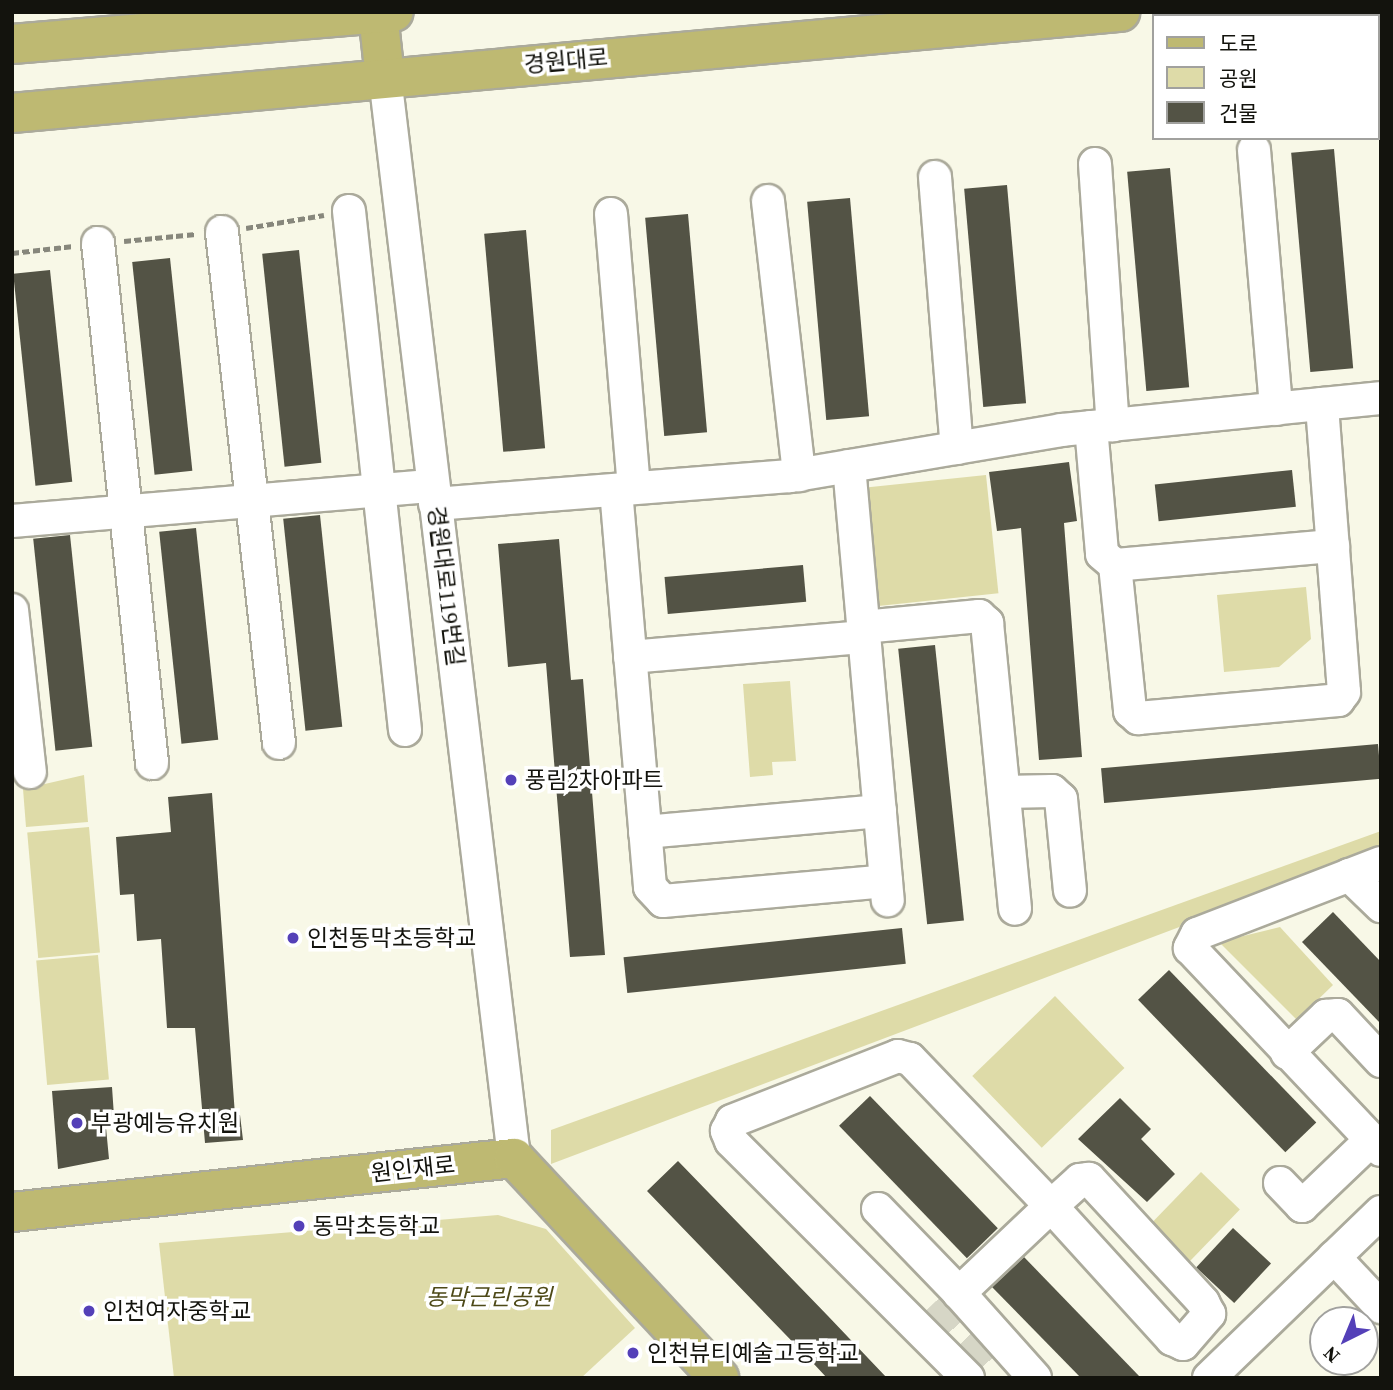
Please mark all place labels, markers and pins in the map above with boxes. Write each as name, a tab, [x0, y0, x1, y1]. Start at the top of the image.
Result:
place label: 풍림2차아파트	[525, 766, 663, 794]
marker: 풍림2차아파트	[503, 772, 519, 788]
place label: 인천동막초등학교	[307, 924, 476, 952]
marker: 인천동막초등학교	[285, 930, 301, 946]
place label: 부광예능유치원	[91, 1109, 239, 1137]
marker: 부광예능유치원	[69, 1115, 85, 1131]
place label: 동막초등학교	[313, 1212, 440, 1240]
marker: 동막초등학교	[291, 1218, 307, 1234]
place label: 인천여자중학교	[103, 1297, 251, 1325]
marker: 인천여자중학교	[81, 1303, 97, 1319]
place label: 인천뷰티예술고등학교	[647, 1339, 859, 1367]
marker: 인천뷰티예술고등학교	[625, 1345, 641, 1361]

